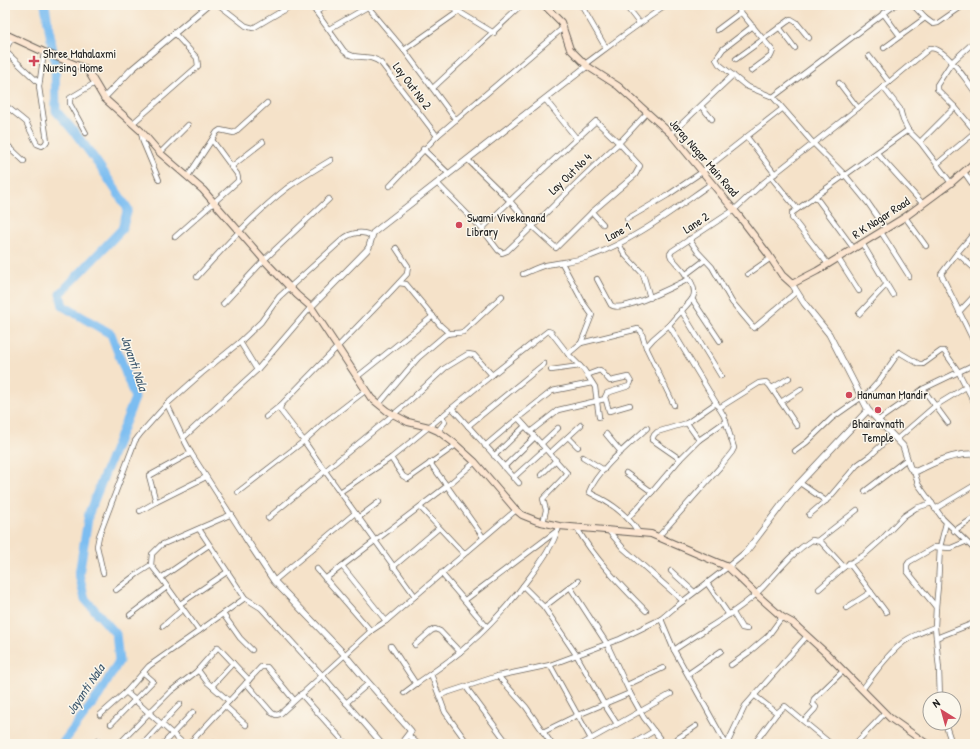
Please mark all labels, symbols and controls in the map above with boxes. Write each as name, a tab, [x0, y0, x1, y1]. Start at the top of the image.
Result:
place label: Shree Mahalaxmi Nursing Home	[43, 45, 116, 76]
marker: Shree Mahalaxmi Nursing Home	[28, 55, 40, 67]
street label: Lay Out No 2	[389, 59, 436, 113]
street label: Jarag Nagar Main Road	[666, 115, 743, 200]
street label: Lay Out No 4	[544, 148, 595, 198]
street label: R K Nagar Road	[849, 192, 913, 243]
street label: Lane 2	[679, 208, 712, 237]
place label: Swami Vivekanand Library	[467, 209, 546, 240]
street label: Lane 1	[602, 218, 633, 245]
marker: Swami Vivekanand Library	[454, 220, 464, 230]
water label: Jayanti Nala	[117, 333, 153, 395]
place label: Hanuman Mandir	[857, 386, 928, 403]
marker: Hanuman Mandir	[844, 390, 854, 400]
marker: Bhairavnath Temple	[873, 405, 883, 415]
place label: Bhairavnath Temple	[852, 415, 904, 446]
water label: Jayanti Nala	[62, 659, 110, 718]
north arrow	[922, 691, 962, 731]
text: N	[929, 696, 943, 710]

